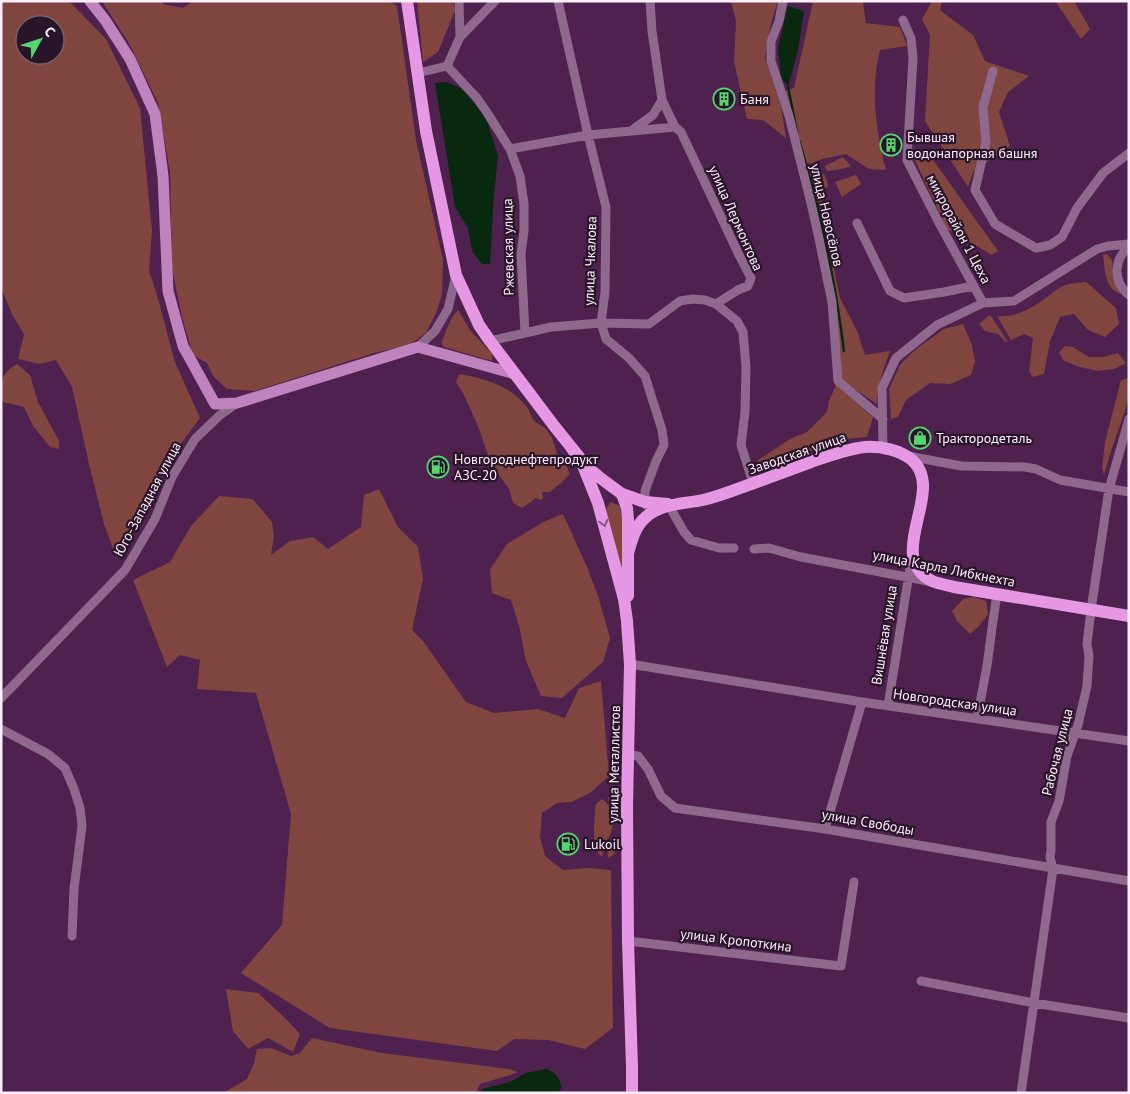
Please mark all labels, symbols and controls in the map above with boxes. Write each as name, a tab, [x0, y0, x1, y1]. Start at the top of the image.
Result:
north arrow	[15, 15, 65, 65]
text: С	[41, 23, 59, 41]
building icon: Баня	[712, 87, 736, 111]
place label: Баня	[740, 90, 769, 108]
place label: Бывшая водонапорная башня	[907, 128, 1037, 162]
building icon: Бывшая водонапорная башня	[879, 133, 903, 157]
street label: улица Лермонтова	[705, 162, 767, 274]
street label: улица Новосёлов	[806, 162, 848, 268]
street label: микрорайон 1 Цеха	[923, 171, 995, 287]
street label: Ржевская улица	[498, 198, 518, 296]
street label: улица Чкалова	[579, 216, 601, 306]
shop icon: Трактородеталь	[908, 426, 932, 450]
street label: Заводская улица	[746, 428, 848, 478]
place label: Трактородеталь	[936, 429, 1033, 447]
street label: Юго-Западная улица	[109, 439, 185, 559]
place label: Новгороднефтепродукт АЗС-20	[454, 450, 598, 484]
fuel station icon: Новгороднефтепродукт АЗС-20	[426, 455, 450, 479]
one-way arrow	[598, 518, 608, 527]
street label: улица Карла Либкнехта	[871, 545, 1017, 591]
street label: Вишнёвая улица	[867, 584, 901, 686]
street label: Новгородская улица	[892, 684, 1018, 720]
street label: улица Металлистов	[604, 705, 624, 823]
street label: Рабочая улица	[1037, 707, 1077, 797]
street label: улица Свободы	[820, 805, 916, 839]
fuel station icon: Lukoil	[556, 832, 580, 856]
place label: Lukoil	[584, 835, 620, 853]
street label: улица Кропоткина	[679, 924, 793, 956]

